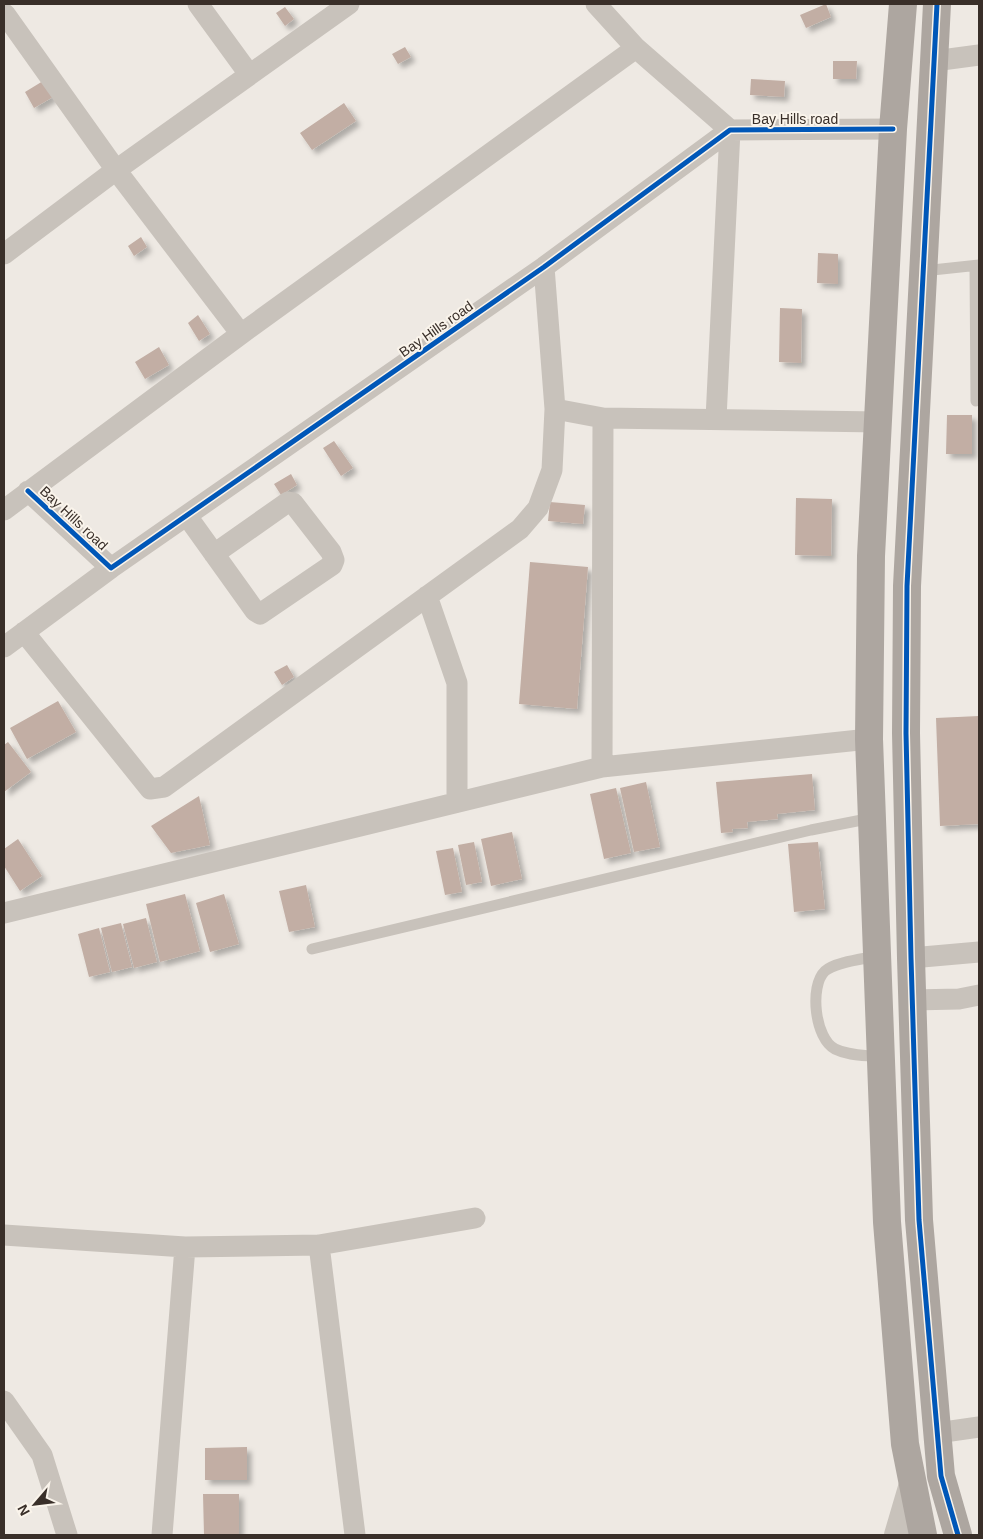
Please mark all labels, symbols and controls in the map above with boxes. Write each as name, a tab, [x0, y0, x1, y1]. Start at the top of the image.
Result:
street label: Bay Hills road	[752, 111, 838, 127]
street label: Bay Hills road	[396, 298, 476, 360]
street label: Bay Hills road	[37, 483, 111, 553]
north arrow	[10, 1479, 60, 1529]
text: N	[14, 1502, 33, 1518]

